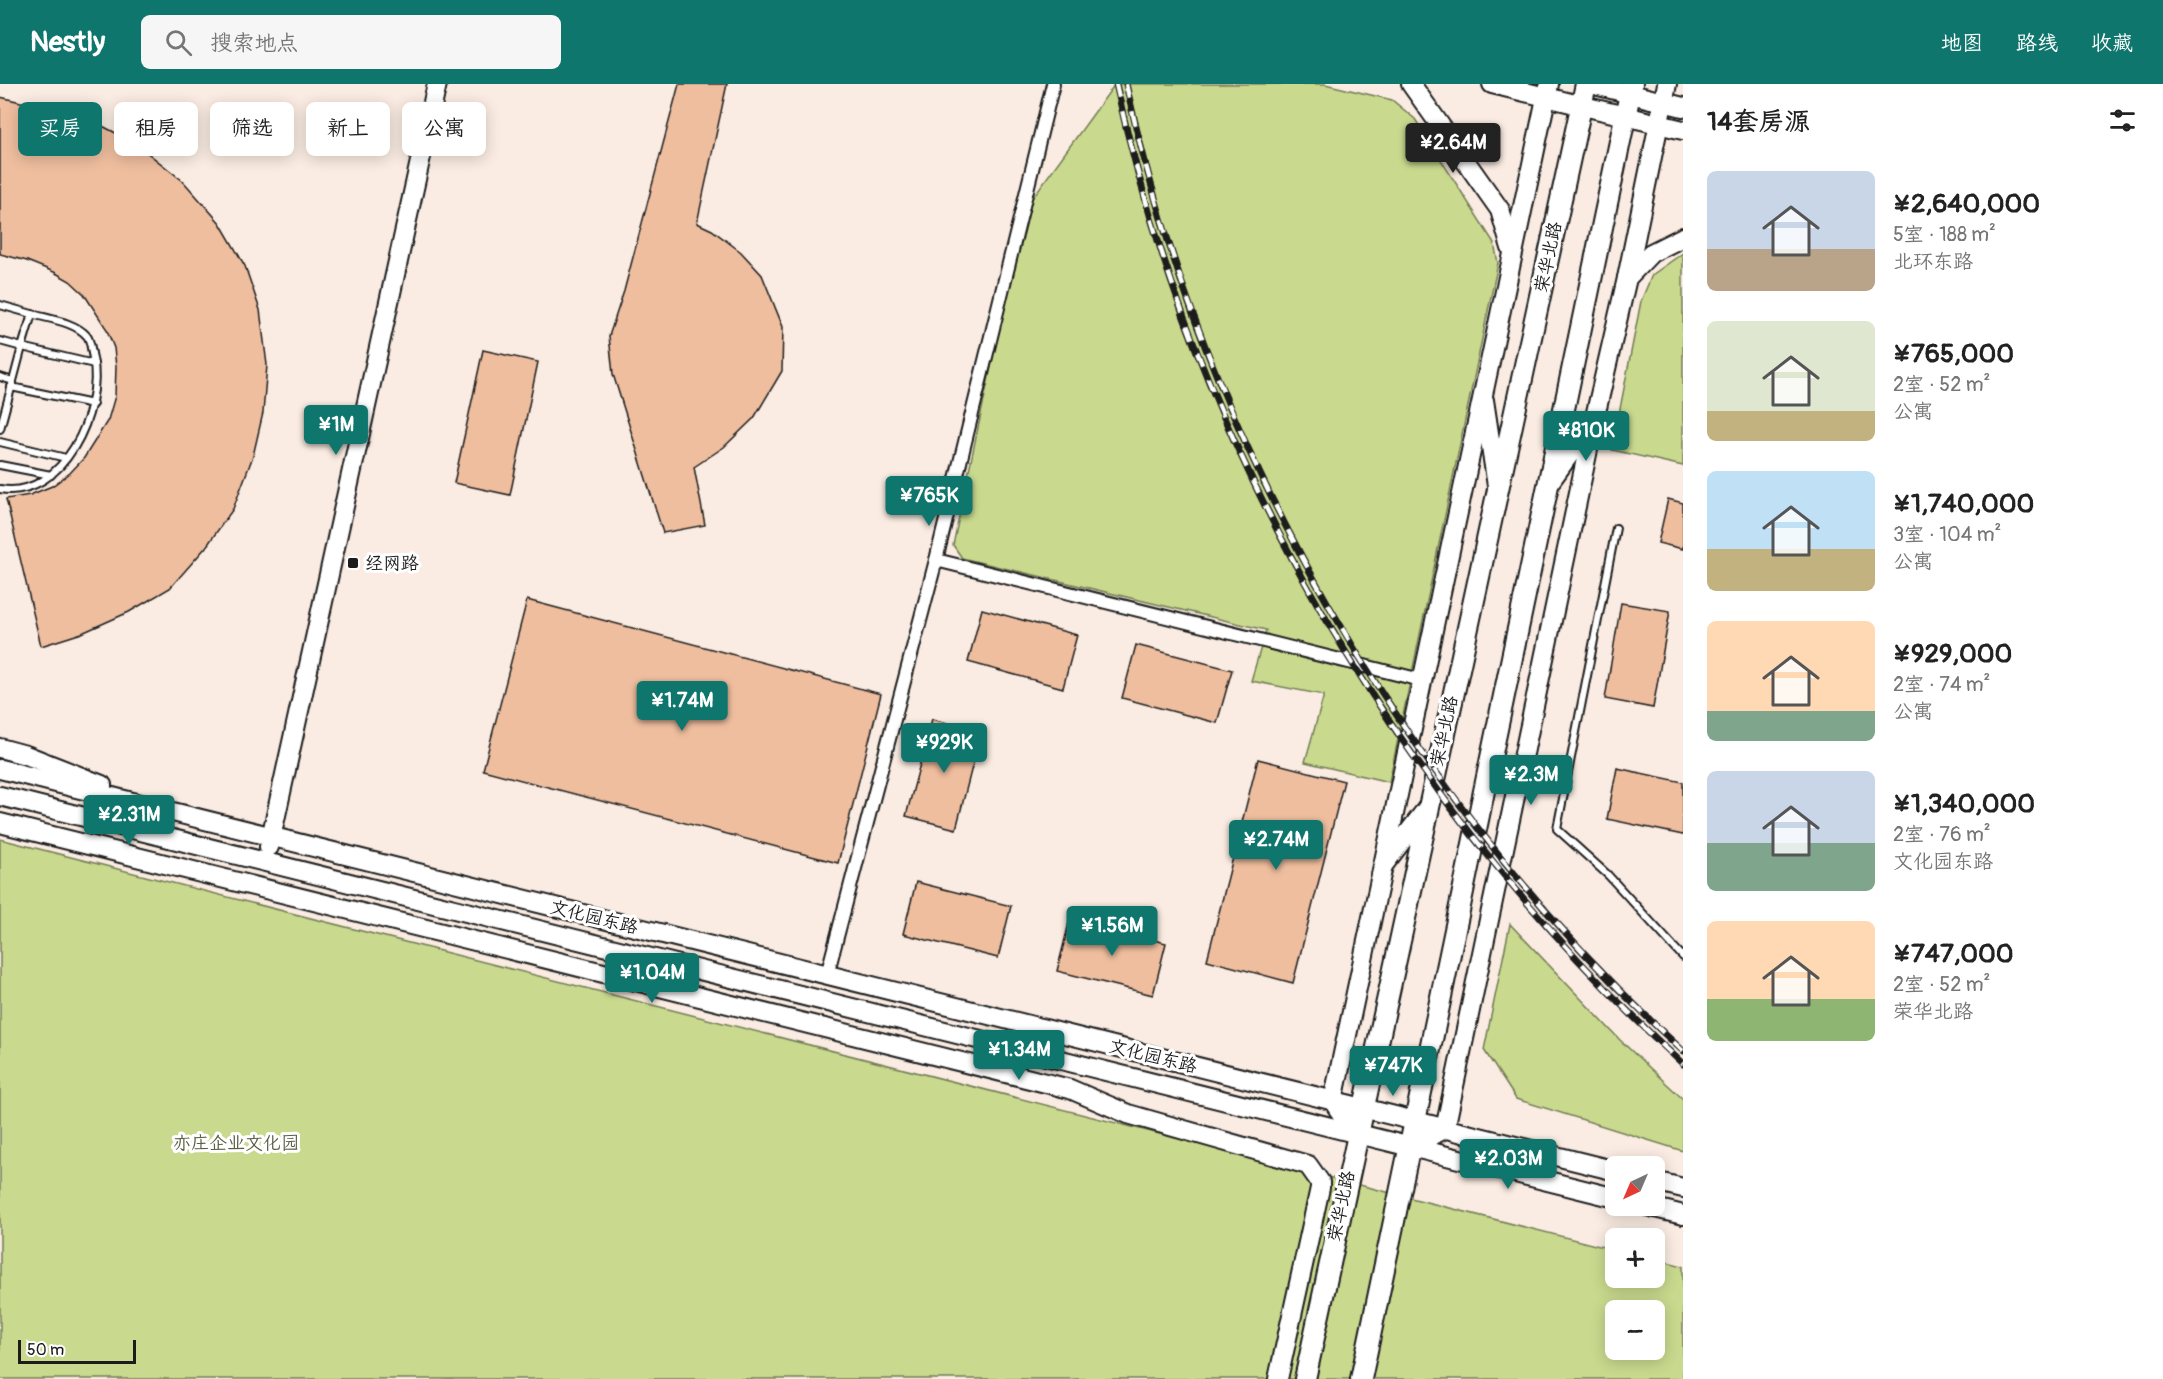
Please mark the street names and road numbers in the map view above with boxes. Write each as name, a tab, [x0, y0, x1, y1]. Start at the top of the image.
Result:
street label: 荣华北路	[1530, 219, 1567, 295]
street label: 荣华北路	[1426, 693, 1463, 769]
street label: 文化园东路	[547, 895, 640, 940]
street label: 文化园东路	[1106, 1034, 1199, 1079]
street label: 荣华北路	[1323, 1168, 1360, 1244]

